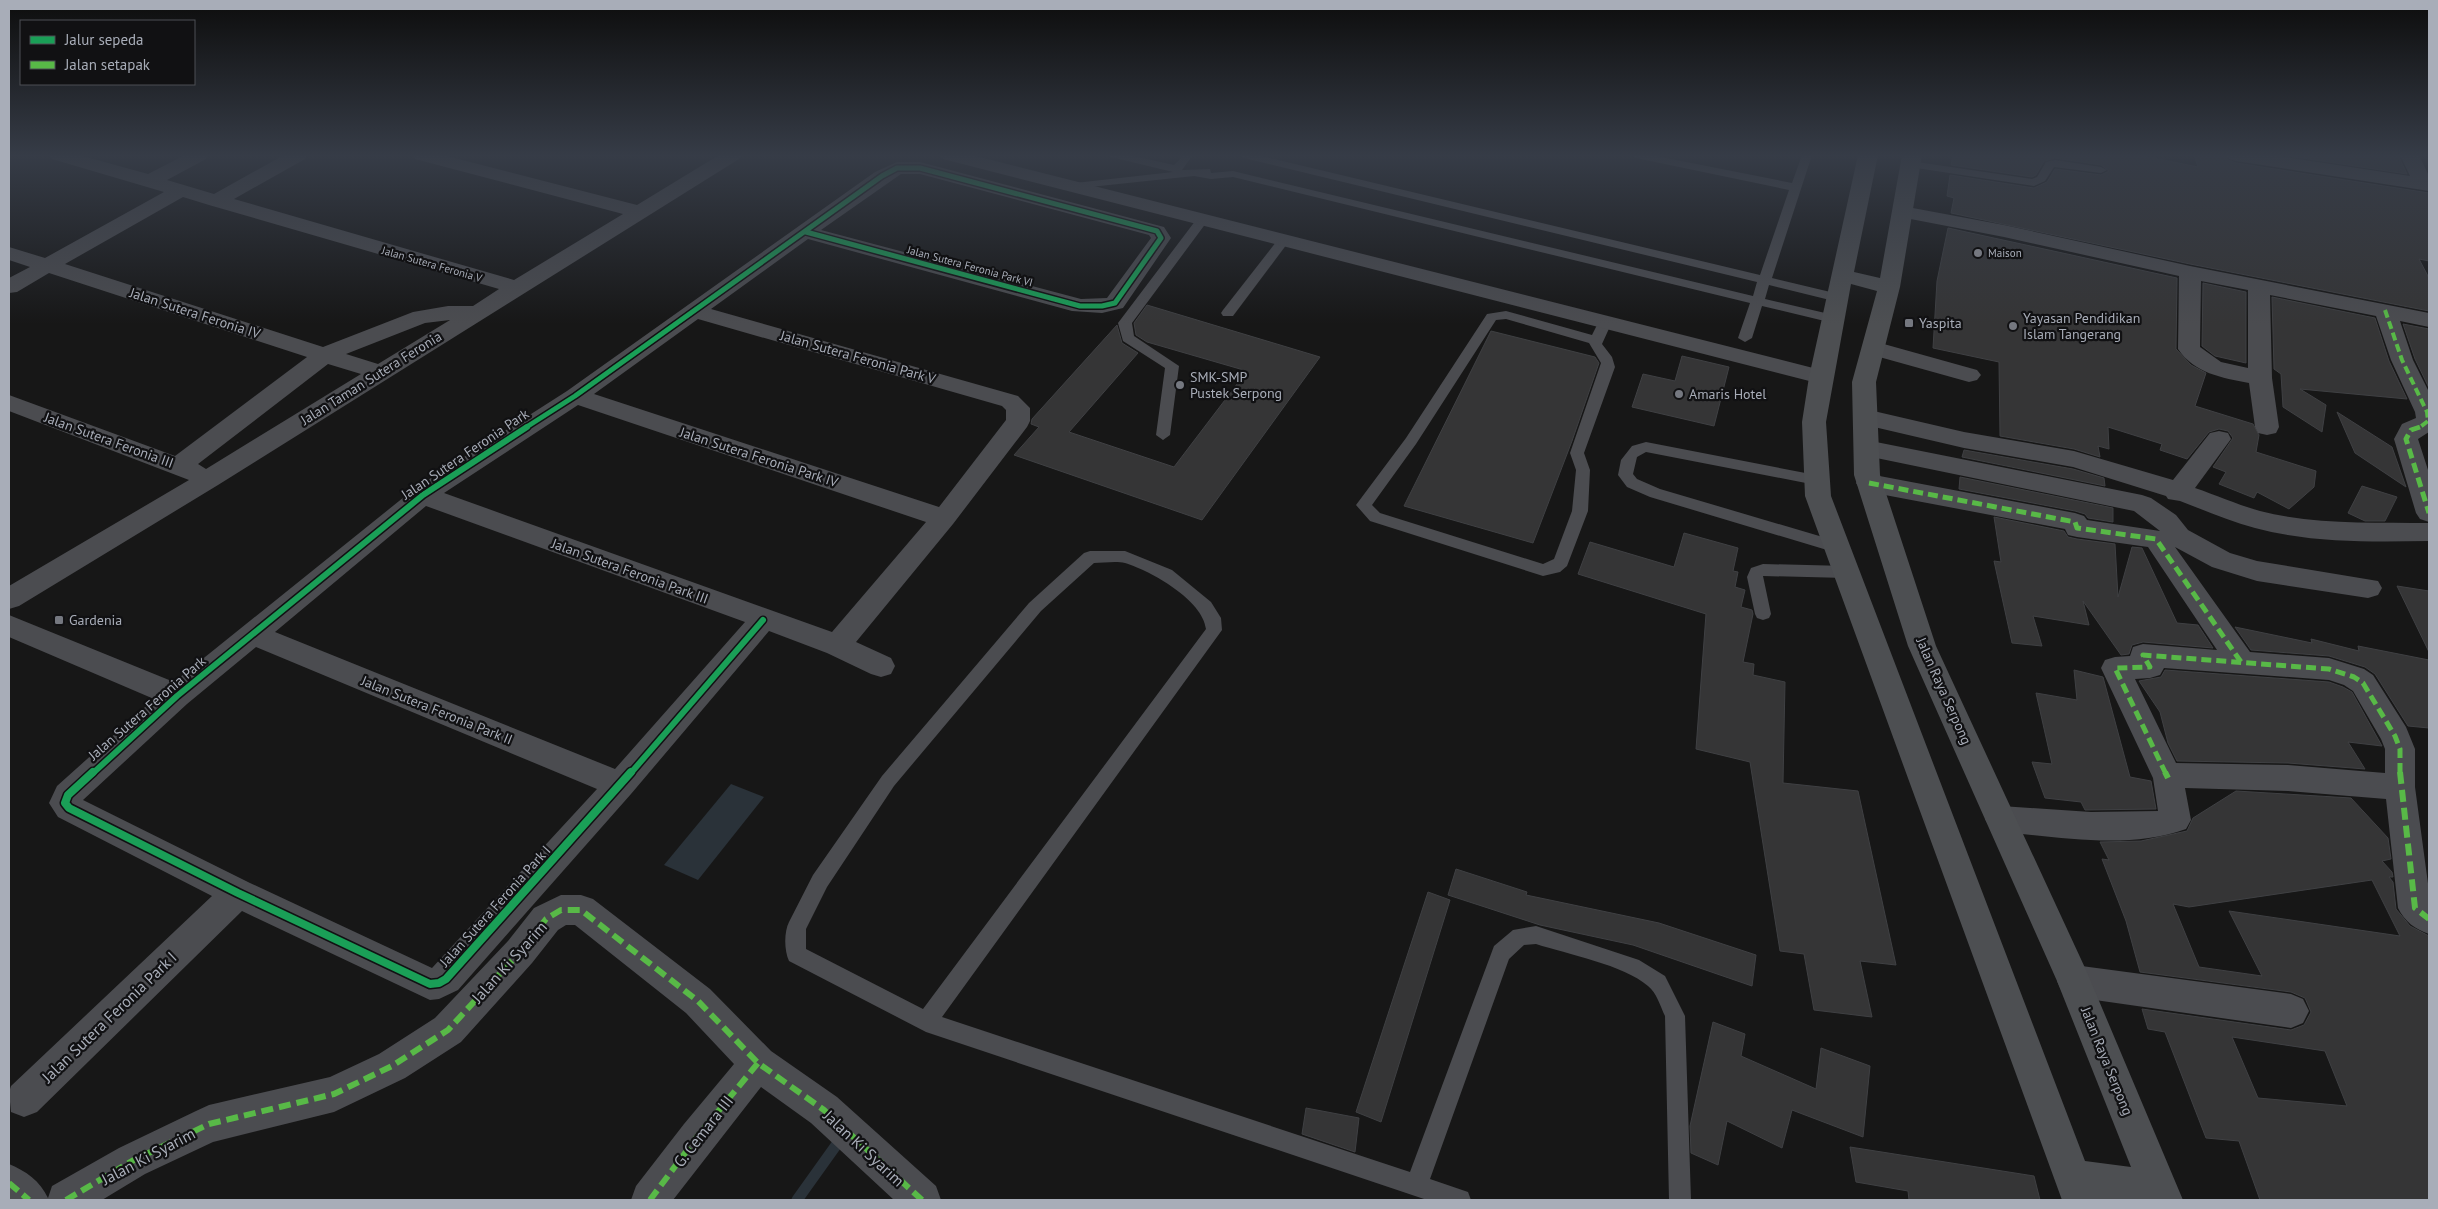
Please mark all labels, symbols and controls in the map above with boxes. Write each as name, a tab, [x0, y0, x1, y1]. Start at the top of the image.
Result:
legend	[20, 20, 195, 85]
text: Jalur sepeda	[64, 30, 144, 49]
text: Jalan setapak	[64, 55, 151, 74]
street label: Jalan Sutera Feronia Park VI	[905, 242, 1034, 290]
street label: Jalan Sutera Feronia V	[379, 243, 484, 285]
place label: Maison	[1988, 246, 2022, 260]
marker: Maison	[1972, 247, 1984, 259]
street label: Jalan Sutera Feronia IV	[126, 283, 263, 343]
place label: Yayasan Pendidikan Islam Tangerang	[2023, 309, 2140, 343]
place label: Yaspita	[1919, 314, 1962, 332]
marker: Yaspita	[1903, 317, 1915, 329]
marker: Yayasan Pendidikan Islam Tangerang	[2007, 320, 2019, 332]
street label: Jalan Sutera Feronia Park V	[777, 326, 938, 388]
street label: Jalan Taman Sutera Feronia	[296, 327, 445, 429]
place label: SMK-SMP Pustek Serpong	[1190, 368, 1282, 402]
marker: SMK-SMP Pustek Serpong	[1174, 379, 1186, 391]
place label: Amaris Hotel	[1689, 385, 1766, 403]
marker: Amaris Hotel	[1673, 388, 1685, 400]
street label: Jalan Sutera Feronia Park	[397, 404, 532, 504]
street label: Jalan Sutera Feronia III	[41, 408, 176, 472]
street label: Jalan Sutera Feronia Park IV	[677, 423, 840, 491]
street label: Jalan Sutera Feronia Park III	[548, 534, 711, 608]
place label: Gardenia	[69, 611, 122, 629]
marker: Gardenia	[53, 614, 65, 626]
street label: Jalan Raya Serpong	[1912, 634, 1976, 747]
street label: Jalan Sutera Feronia Park	[84, 652, 210, 765]
street label: Jalan Sutera Feronia Park II	[358, 671, 515, 749]
street label: Jalan Sutera Feronia Park I	[435, 841, 554, 971]
street label: Jalan Ki Syarim	[466, 917, 551, 1008]
street label: Jalan Sutera Feronia Park I	[37, 947, 181, 1087]
street label: Jalan Raya Serpong	[2077, 1003, 2137, 1118]
street label: G. Cemara III	[669, 1091, 737, 1171]
street label: Jalan Ki Syarim	[819, 1105, 909, 1190]
street label: Jalan Ki Syarim	[97, 1123, 198, 1190]

